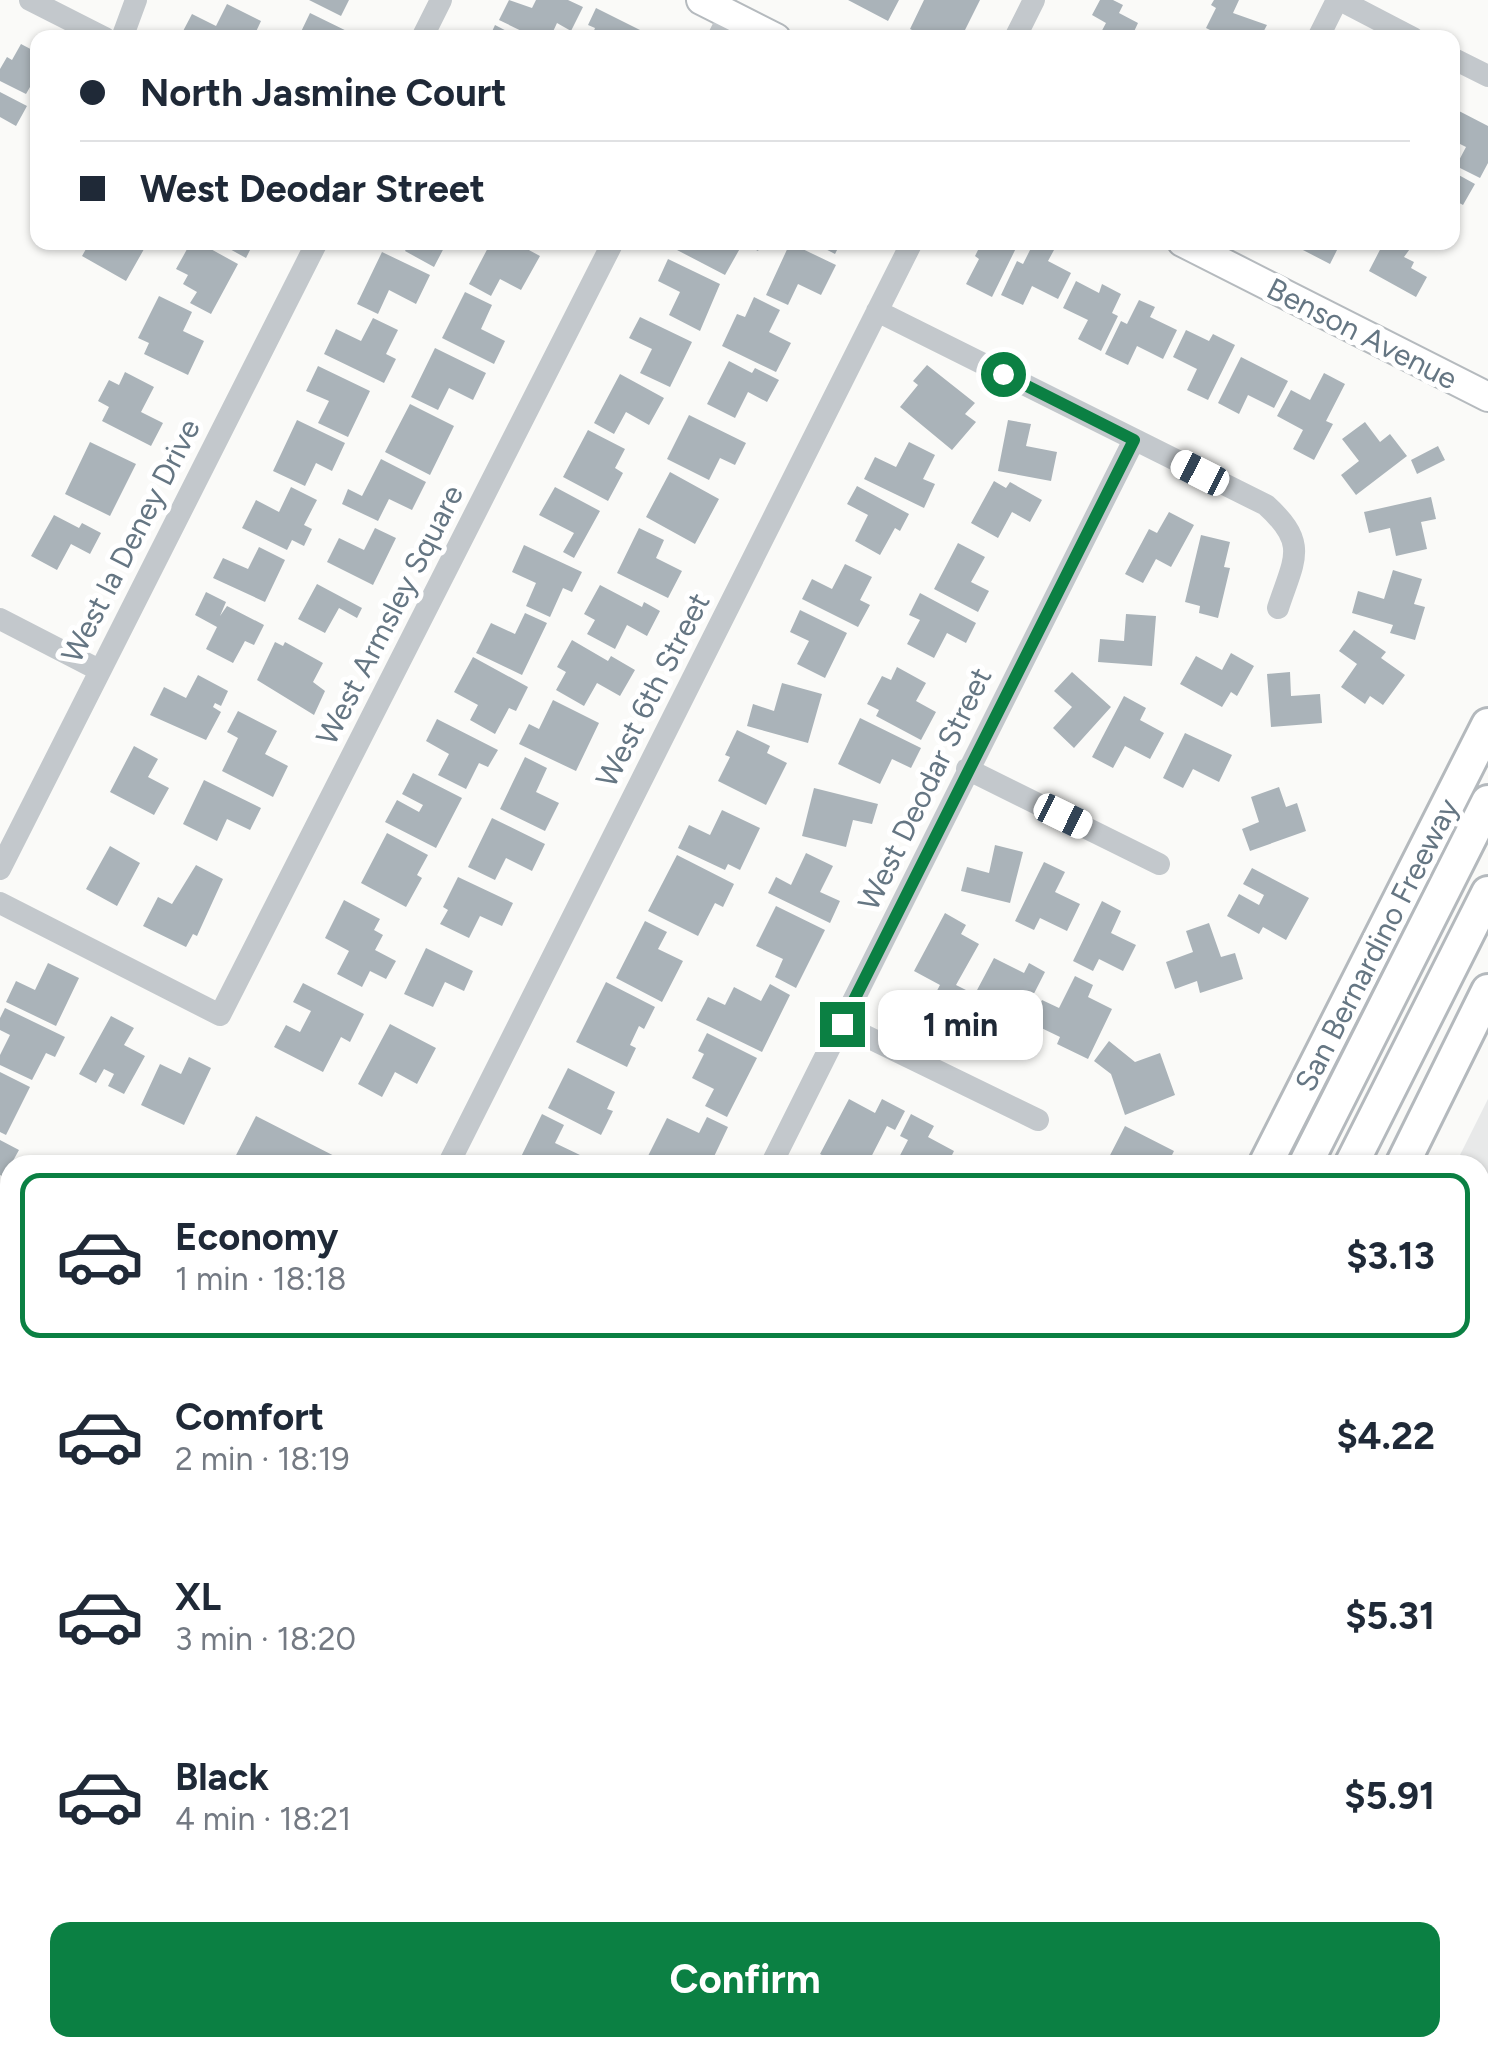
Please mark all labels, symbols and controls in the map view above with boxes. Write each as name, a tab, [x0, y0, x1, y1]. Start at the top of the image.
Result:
text: North Jasmine Court	[140, 70, 506, 116]
text: West Deodar Street	[140, 166, 485, 212]
street label: Benson Avenue	[1261, 270, 1463, 397]
route start	[981, 352, 1026, 397]
street label: West la Deney Drive	[53, 413, 208, 669]
car	[1166, 446, 1234, 500]
street label: West Armsley Square	[308, 479, 471, 751]
street label: West 6th Street	[588, 586, 717, 793]
street label: West Deodar Street	[850, 661, 999, 916]
car	[1029, 789, 1097, 843]
street label: San Bernardino Freeway	[1287, 792, 1467, 1097]
callout: 1 min	[877, 989, 1042, 1059]
route end	[820, 1002, 865, 1047]
text: 1 min	[923, 1006, 998, 1044]
icon: car	[55, 1211, 145, 1301]
text: Economy	[175, 1214, 338, 1260]
text: $3.13	[1346, 1233, 1435, 1279]
text: 1 min · 18:18	[175, 1260, 346, 1298]
icon: car	[55, 1391, 145, 1481]
text: Comfort	[175, 1394, 324, 1440]
text: $4.22	[1336, 1413, 1435, 1459]
text: 2 min · 18:19	[175, 1440, 350, 1478]
icon: car	[55, 1571, 145, 1661]
text: XL	[175, 1574, 221, 1620]
text: $5.31	[1345, 1593, 1435, 1639]
text: 3 min · 18:20	[175, 1620, 356, 1658]
icon: car	[55, 1751, 145, 1841]
text: Black	[175, 1754, 269, 1800]
text: $5.91	[1344, 1773, 1435, 1819]
text: 4 min · 18:21	[175, 1800, 351, 1838]
button: Confirm	[50, 1922, 1440, 2037]

